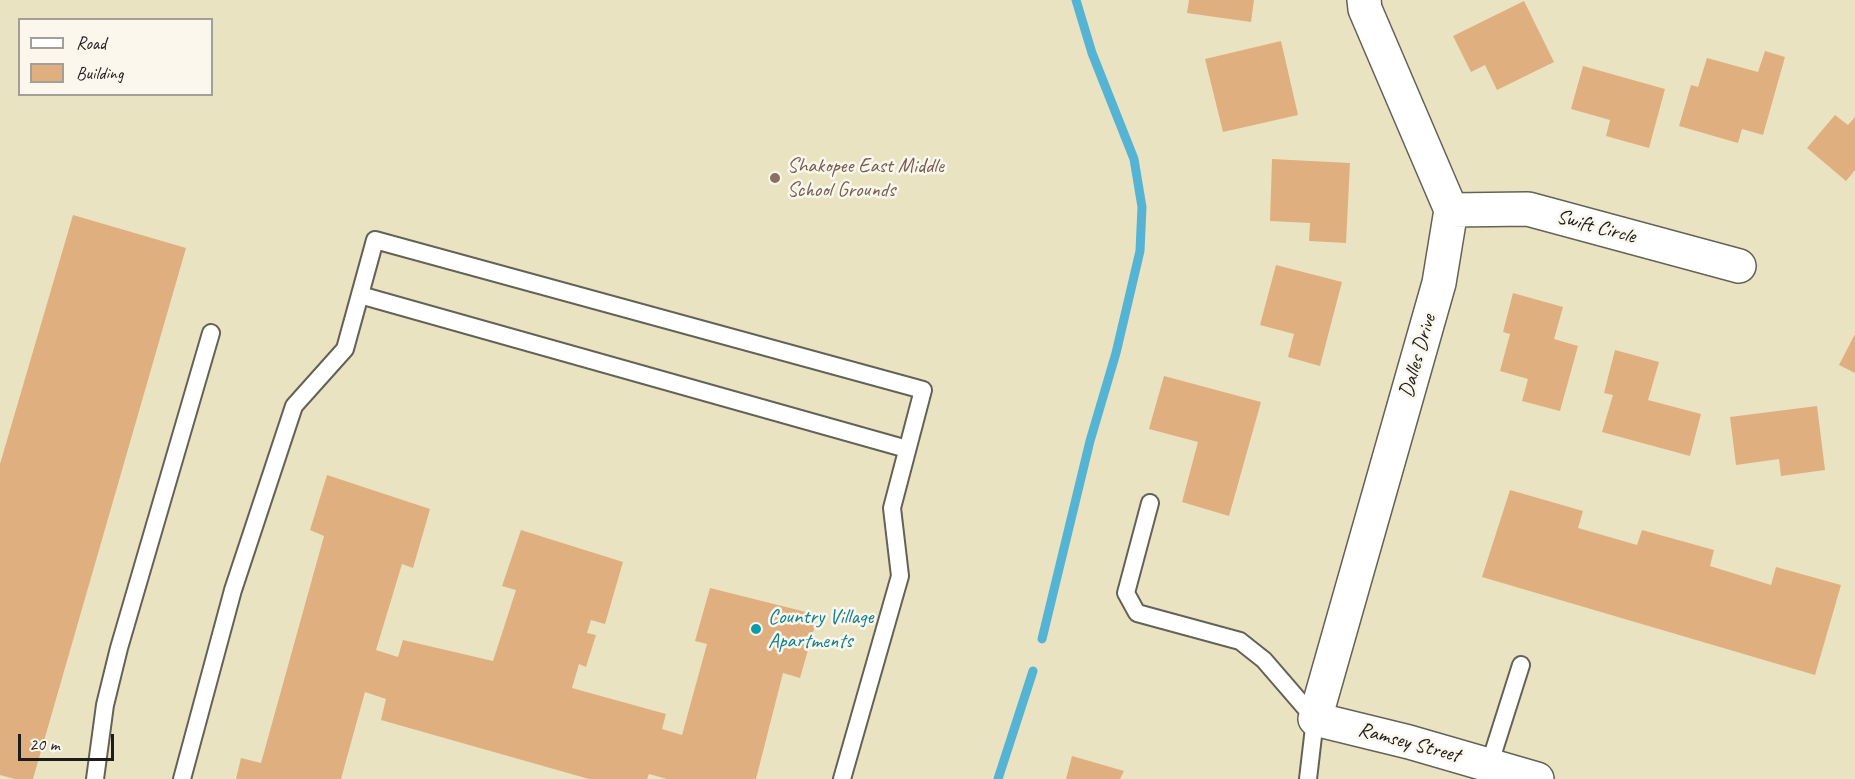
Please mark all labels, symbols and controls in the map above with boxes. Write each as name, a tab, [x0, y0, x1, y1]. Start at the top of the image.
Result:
legend	[18, 18, 213, 96]
text: Road	[76, 32, 106, 54]
text: Building	[76, 62, 123, 84]
place label: Shakopee East Middle School Grounds	[787, 153, 944, 203]
marker: Shakopee East Middle School Grounds	[768, 171, 782, 185]
street label: Swift Circle	[1554, 204, 1638, 250]
street label: Dalles Drive	[1394, 312, 1442, 400]
place label: Country Village Apartments	[768, 604, 873, 654]
marker: Country Village Apartments	[749, 622, 763, 636]
street label: Ramsey Street	[1356, 717, 1462, 769]
scale bar	[21, 722, 117, 760]
text: 20 m	[29, 733, 60, 755]

